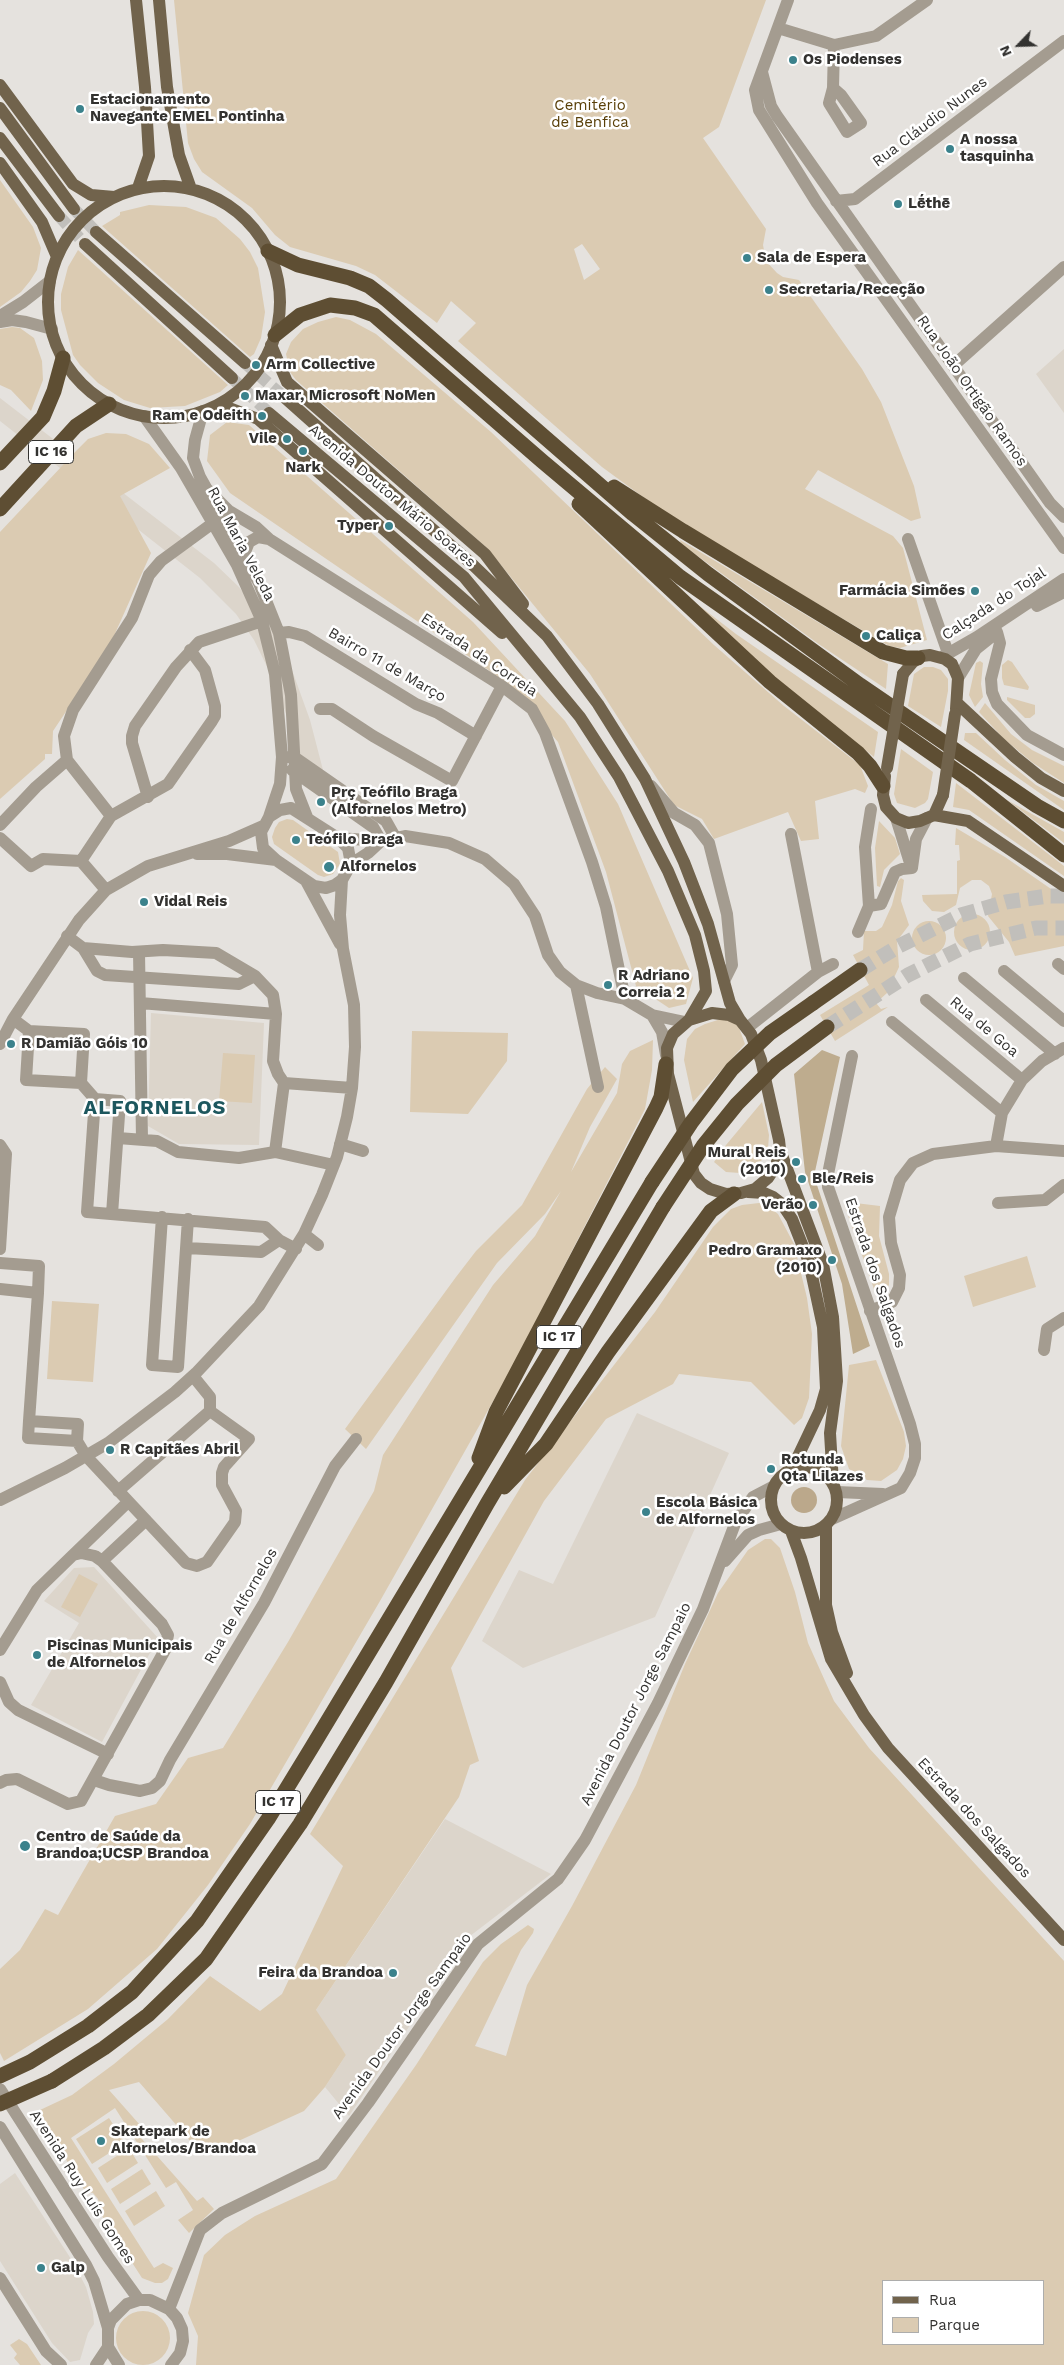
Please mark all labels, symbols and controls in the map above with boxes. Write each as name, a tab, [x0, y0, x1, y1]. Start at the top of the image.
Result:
north arrow	[994, 20, 1044, 70]
text: N	[996, 43, 1015, 59]
place label: Os Piodenses	[803, 51, 902, 69]
marker: Os Piodenses	[787, 54, 799, 66]
street label: Rua Cláudio Nunes	[869, 73, 991, 171]
place label: Estacionamento Navegante EMEL Pontinha	[90, 91, 284, 126]
park label: Cemitério de Benfica	[551, 97, 629, 132]
marker: Estacionamento Navegante EMEL Pontinha	[74, 103, 86, 115]
place label: A nossa tasquinha	[960, 131, 1034, 166]
marker: A nossa tasquinha	[944, 143, 956, 155]
place label: Lḗthē	[908, 195, 950, 213]
marker: Lḗthē	[892, 198, 904, 210]
place label: Sala de Espera	[757, 249, 866, 267]
marker: Sala de Espera	[741, 252, 753, 264]
place label: Secretaria/Receção	[779, 281, 925, 299]
marker: Secretaria/Receção	[763, 284, 775, 296]
street label: Rua João Ortigão Ramos	[913, 312, 1031, 470]
place label: Arm Collective	[266, 356, 375, 374]
marker: Arm Collective	[250, 359, 262, 371]
place label: Maxar, Microsoft NoMen	[255, 387, 436, 405]
marker: Maxar, Microsoft NoMen	[239, 390, 251, 402]
place label: Ram e Odeith	[152, 407, 252, 425]
marker: Ram e Odeith	[256, 410, 268, 422]
street label: Avenida Doutor Mário Soares	[305, 421, 479, 571]
place label: Vile	[249, 430, 277, 448]
marker: Vile	[281, 433, 293, 445]
road number: IC 16	[28, 441, 74, 464]
marker: Nark	[297, 445, 309, 457]
place label: Nark	[285, 459, 321, 477]
street label: Rua Maria Veleda	[203, 484, 279, 604]
place label: Typer	[337, 517, 379, 535]
marker: Typer	[383, 520, 395, 532]
street label: Calçada do Tojal	[939, 564, 1049, 644]
place label: Farmácia Simões	[839, 582, 965, 600]
marker: Farmácia Simões	[969, 585, 981, 597]
street label: Estrada da Correia	[417, 609, 541, 701]
street label: Bairro 11 de Março	[325, 624, 449, 706]
place label: Caliça	[876, 627, 921, 645]
marker: Caliça	[860, 630, 872, 642]
place label: Prç Teófilo Braga (Alfornelos Metro)	[331, 784, 467, 819]
marker: Prç Teófilo Braga (Alfornelos Metro)	[315, 796, 327, 808]
place label: Teófilo Braga	[306, 831, 403, 849]
marker: Teófilo Braga	[290, 834, 302, 846]
place label: Alfornelos	[340, 858, 417, 876]
marker: Alfornelos	[322, 860, 336, 874]
place label: Vidal Reis	[154, 893, 227, 911]
marker: Vidal Reis	[138, 896, 150, 908]
place label: R Adriano Correia 2	[618, 967, 690, 1002]
marker: R Adriano Correia 2	[602, 979, 614, 991]
street label: Rua de Goa	[946, 993, 1022, 1061]
place label: R Damião Góis 10	[21, 1035, 148, 1053]
marker: R Damião Góis 10	[5, 1038, 17, 1050]
district label: ALFORNELOS	[82, 1096, 228, 1120]
place label: Mural Reis (2010)	[708, 1144, 786, 1179]
marker: Mural Reis (2010)	[790, 1156, 802, 1168]
place label: Ble/Reis	[812, 1170, 874, 1188]
marker: Ble/Reis	[796, 1173, 808, 1185]
street label: Estrada dos Salgados	[841, 1195, 909, 1351]
place label: Verão	[761, 1196, 803, 1214]
marker: Verão	[807, 1199, 819, 1211]
place label: Pedro Gramaxo (2010)	[708, 1242, 822, 1277]
marker: Pedro Gramaxo (2010)	[826, 1254, 838, 1266]
road number: IC 17	[536, 1325, 582, 1348]
place label: R Capitães Abril	[120, 1441, 239, 1459]
marker: R Capitães Abril	[104, 1444, 116, 1456]
place label: Rotunda Qta Lilazes	[781, 1451, 863, 1486]
marker: Rotunda Qta Lilazes	[765, 1463, 777, 1475]
place label: Escola Básica de Alfornelos	[656, 1494, 757, 1529]
marker: Escola Básica de Alfornelos	[640, 1506, 652, 1518]
street label: Rua de Alfornelos	[201, 1545, 281, 1667]
street label: Avenida Doutor Jorge Sampaio	[577, 1599, 695, 1809]
place label: Piscinas Municipais de Alfornelos	[47, 1637, 192, 1672]
marker: Piscinas Municipais de Alfornelos	[31, 1649, 43, 1661]
street label: Estrada dos Salgados	[914, 1754, 1034, 1882]
road number: IC 17	[256, 1790, 300, 1814]
place label: Centro de Saúde da Brandoa;UCSP Brandoa	[36, 1828, 209, 1863]
marker: Centro de Saúde da Brandoa;UCSP Brandoa	[18, 1839, 32, 1853]
street label: Avenida Doutor Jorge Sampaio	[328, 1929, 476, 2123]
place label: Feira da Brandoa	[258, 1964, 383, 1982]
marker: Feira da Brandoa	[387, 1967, 399, 1979]
street label: Avenida Ruy Luís Gomes	[25, 2107, 139, 2267]
place label: Skatepark de Alfornelos/Brandoa	[111, 2123, 256, 2158]
marker: Skatepark de Alfornelos/Brandoa	[95, 2135, 107, 2147]
place label: Galp	[51, 2259, 85, 2277]
marker: Galp	[35, 2262, 47, 2274]
legend	[882, 2280, 1044, 2345]
text: Rua	[929, 2291, 957, 2309]
text: Parque	[929, 2316, 980, 2334]

